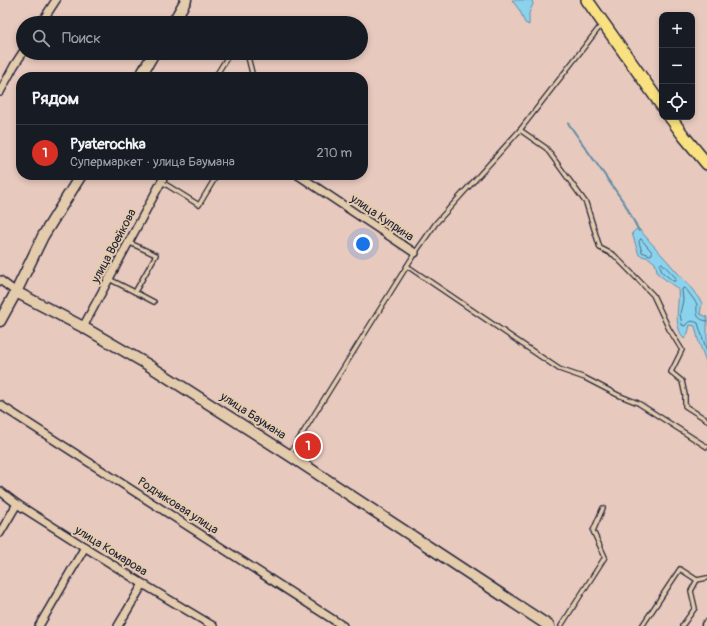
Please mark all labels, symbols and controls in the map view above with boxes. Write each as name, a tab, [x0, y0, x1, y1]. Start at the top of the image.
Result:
map controls	[659, 12, 695, 120]
button: +	[659, 12, 695, 48]
search box	[16, 16, 368, 60]
icon: search	[30, 27, 52, 49]
text: Поиск	[62, 29, 101, 48]
button: −	[659, 48, 695, 84]
button: locate	[659, 84, 695, 120]
text: Рядом	[32, 88, 79, 109]
text: Pyaterochka	[70, 135, 146, 154]
text: 1	[42, 145, 48, 161]
text: 210 m	[316, 145, 352, 161]
text: Супермаркет · улица Баумана	[70, 154, 235, 170]
street label: улица Куприна	[347, 191, 417, 245]
street label: улица Воейкова	[88, 206, 140, 286]
your location	[353, 234, 373, 254]
street label: улица Баумана	[216, 389, 289, 443]
pin: 1	[295, 431, 321, 461]
street label: Родниковая улица	[135, 474, 222, 538]
street label: улица Комарова	[71, 522, 150, 580]

